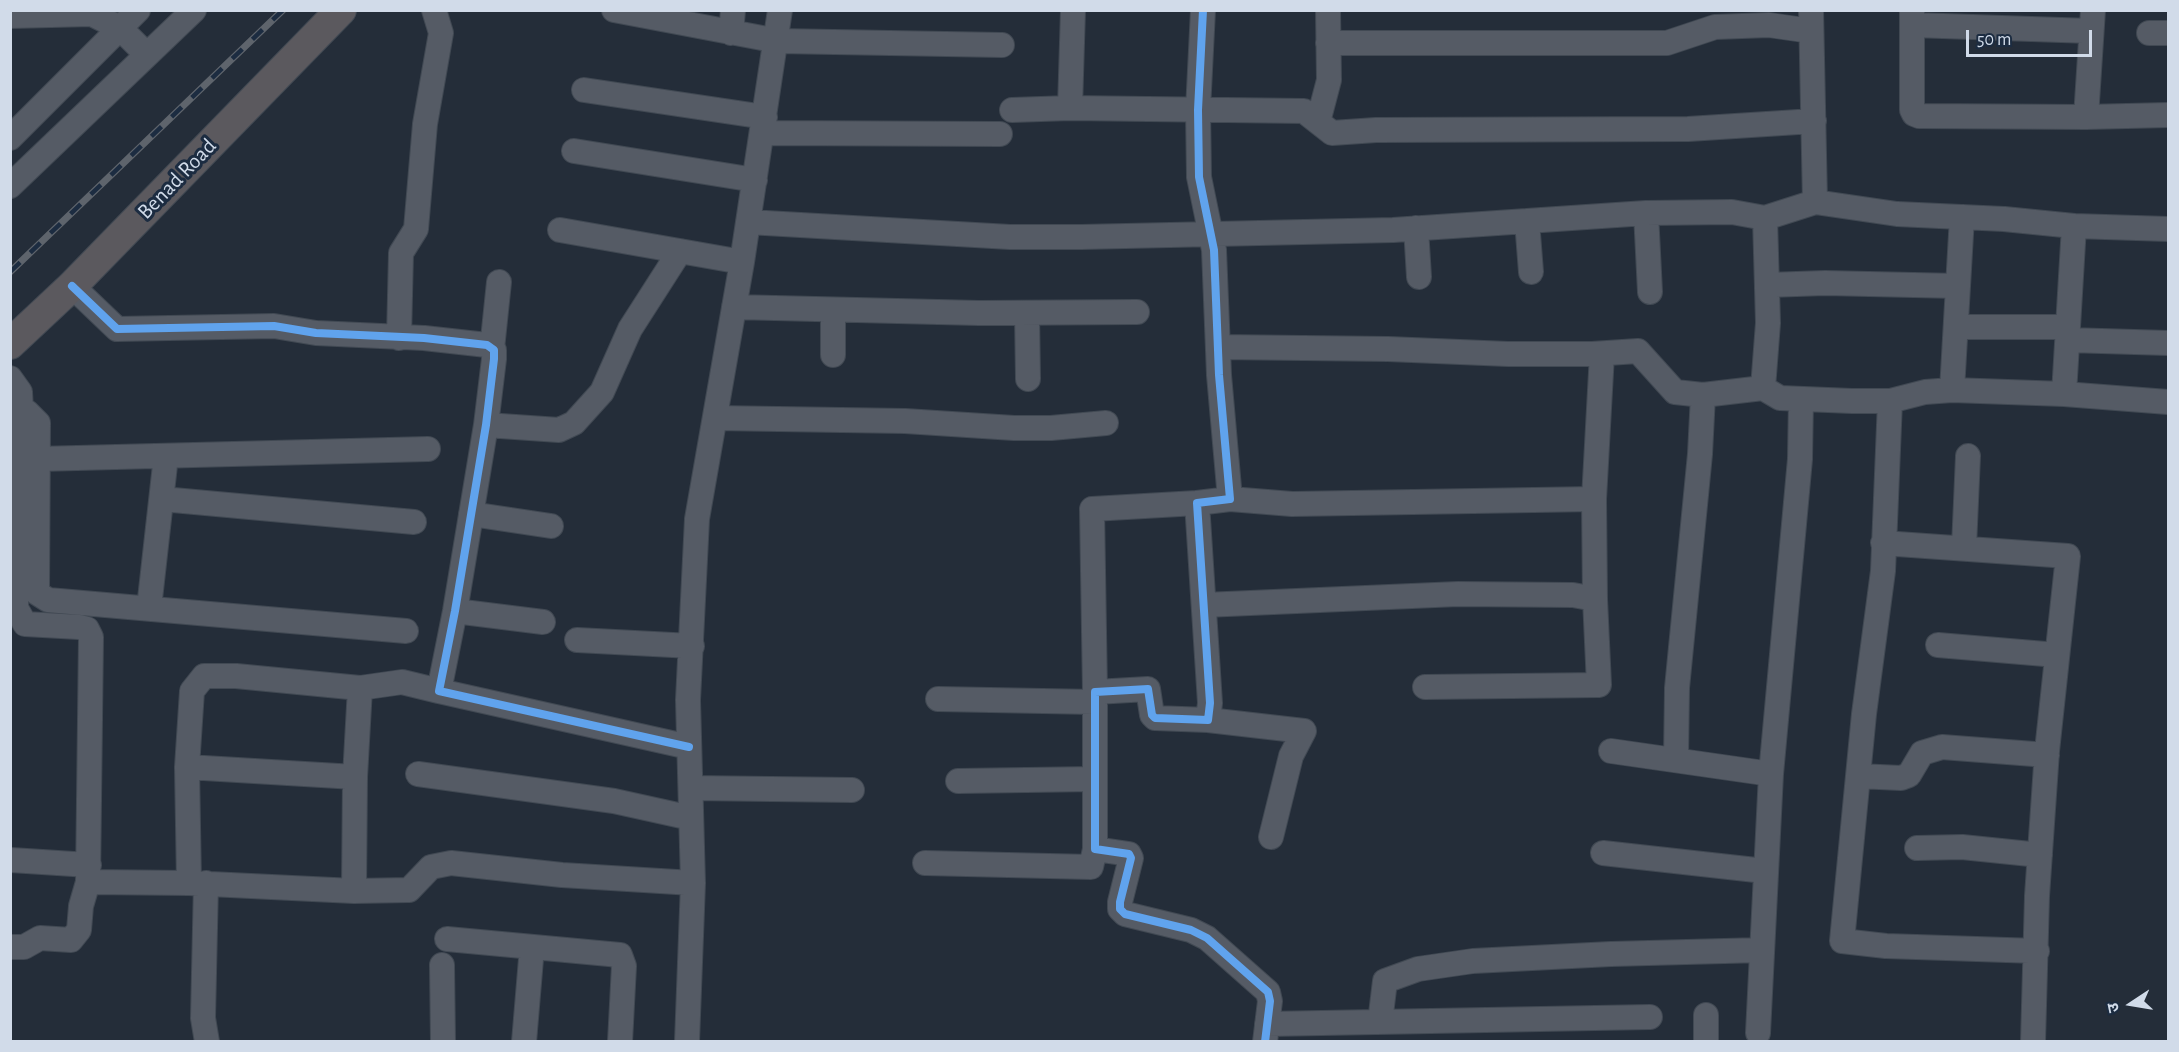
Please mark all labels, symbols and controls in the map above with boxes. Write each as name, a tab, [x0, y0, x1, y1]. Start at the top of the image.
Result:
scale bar	[1969, 18, 2095, 56]
text: 50 m	[1977, 31, 2011, 49]
street label: Benad Road	[132, 133, 222, 225]
north arrow	[2101, 974, 2161, 1034]
text: उ	[2105, 1001, 2122, 1014]

